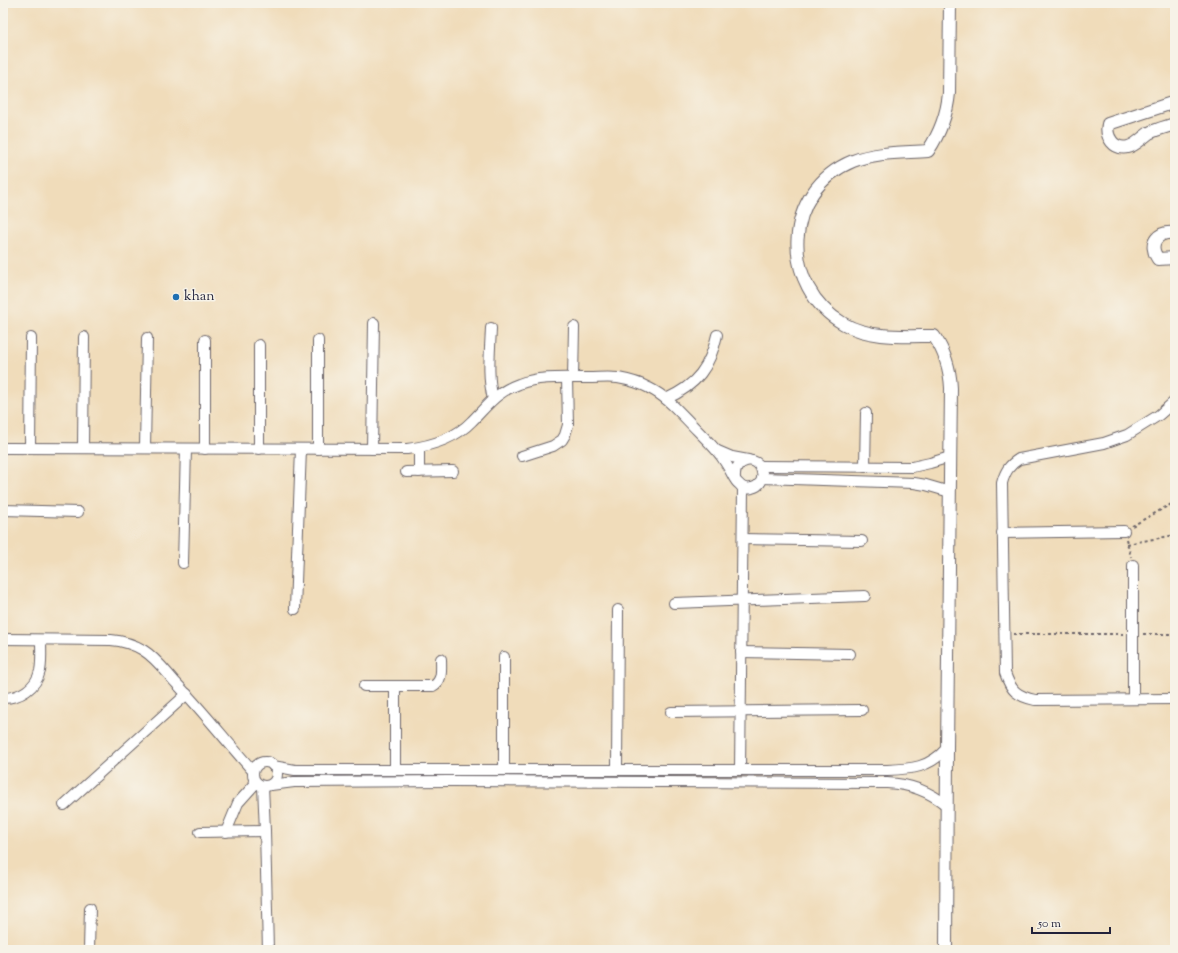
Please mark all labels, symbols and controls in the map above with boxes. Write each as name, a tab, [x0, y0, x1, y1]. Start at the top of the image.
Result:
place label: khan	[184, 287, 215, 307]
marker: khan	[171, 292, 181, 302]
scale bar	[1032, 909, 1110, 935]
text: 50 m	[1037, 915, 1061, 933]

